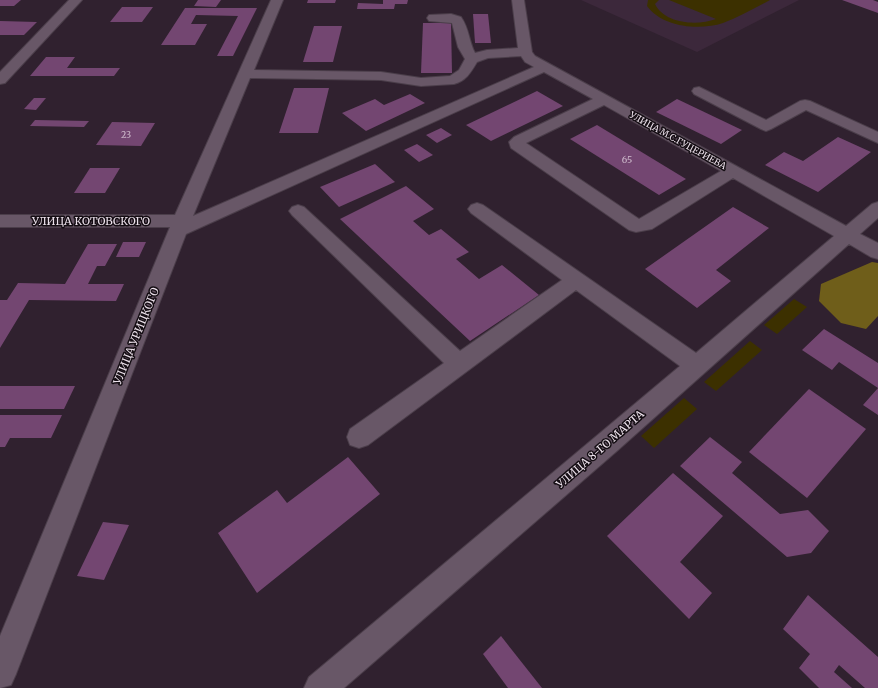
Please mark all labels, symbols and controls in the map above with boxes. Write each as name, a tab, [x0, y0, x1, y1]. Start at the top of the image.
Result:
street label: УЛИЦА М.С.ГУЦЕРИЕВА	[627, 108, 729, 172]
house number: 23	[121, 129, 131, 140]
house number: 65	[622, 154, 632, 165]
street label: УЛИЦА КОТОВСКОГО	[31, 214, 150, 228]
street label: УЛИЦА УРИЦКОГО	[110, 285, 162, 388]
street label: УЛИЦА 8-ГО МАРТА	[552, 407, 647, 492]

